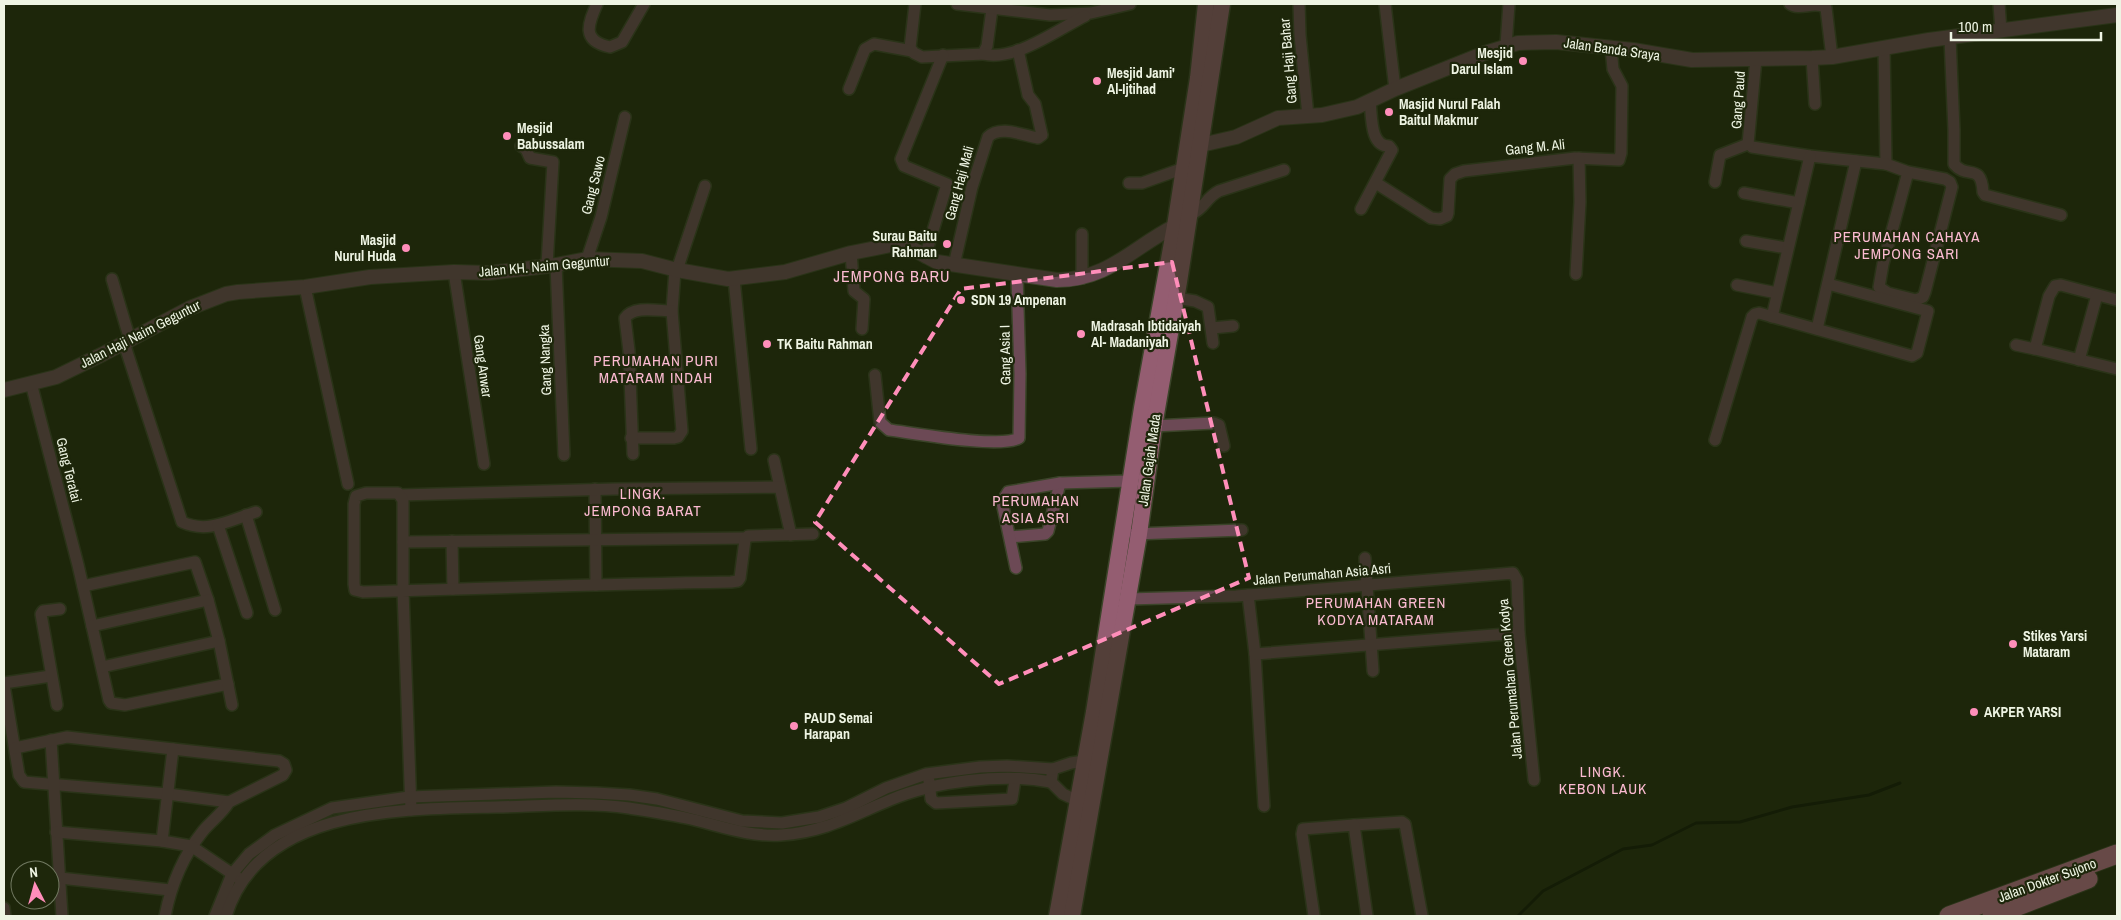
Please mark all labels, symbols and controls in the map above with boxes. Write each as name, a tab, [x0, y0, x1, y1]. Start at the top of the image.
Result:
scale bar	[1951, 10, 2101, 42]
text: 100 m	[1958, 16, 1992, 37]
street label: Gang Haji Bahar	[1275, 17, 1301, 104]
street label: Jalan Banda Sraya	[1563, 33, 1662, 65]
place label: Mesjid Darul Islam	[1451, 44, 1513, 78]
marker: Mesjid Darul Islam	[1517, 55, 1529, 67]
place label: Mesjid Jami' Al-Ijtihad	[1107, 64, 1175, 98]
street label: Gang Paud	[1727, 70, 1749, 130]
marker: Mesjid Jami' Al-Ijtihad	[1091, 75, 1103, 87]
place label: Masjid Nurul Falah Baitul Makmur	[1399, 95, 1501, 129]
marker: Masjid Nurul Falah Baitul Makmur	[1383, 106, 1395, 118]
place label: Mesjid Babussalam	[517, 119, 585, 153]
marker: Mesjid Babussalam	[501, 130, 513, 142]
street label: Gang M. Ali	[1504, 135, 1566, 159]
street label: Gang Haji Mali	[940, 144, 978, 222]
street label: Gang Sawo	[577, 154, 609, 216]
district label: PERUMAHAN CAHAYA JEMPONG SARI	[1834, 226, 1980, 264]
place label: Surau Baitu Rahman	[873, 227, 937, 261]
place label: Masjid Nurul Huda	[334, 231, 397, 265]
marker: Surau Baitu Rahman	[941, 238, 953, 250]
marker: Masjid Nurul Huda	[400, 242, 412, 254]
street label: Jalan KH. Naim Geguntur	[478, 251, 610, 281]
district label: JEMPONG BARU	[834, 265, 950, 287]
place label: SDN 19 Ampenan	[971, 291, 1066, 309]
marker: SDN 19 Ampenan	[955, 294, 967, 306]
street label: Jalan Haji Naim Geguntur	[77, 296, 203, 372]
place label: Madrasah Ibtidaiyah Al- Madaniyah	[1091, 317, 1201, 351]
street label: Gang Nangka	[535, 324, 555, 396]
street label: Gang Asia I	[995, 325, 1015, 385]
marker: Madrasah Ibtidaiyah Al- Madaniyah	[1075, 328, 1087, 340]
street label: Gang Anwar	[470, 333, 496, 399]
place label: TK Baitu Rahman	[777, 335, 873, 353]
marker: TK Baitu Rahman	[761, 338, 773, 350]
district label: PERUMAHAN PURI MATARAM INDAH	[593, 350, 719, 388]
street label: Jalan Gajah Mada	[1134, 412, 1164, 507]
street label: Gang Teratai	[52, 436, 86, 504]
district label: LINGK. JEMPONG BARAT	[584, 483, 702, 521]
district label: PERUMAHAN ASIA ASRI	[992, 490, 1080, 528]
street label: Jalan Perumahan Asia Asri	[1252, 559, 1392, 589]
district label: PERUMAHAN GREEN KODYA MATARAM	[1306, 592, 1446, 630]
street label: Jalan Perumahan Green Kodya	[1494, 598, 1526, 760]
place label: Stikes Yarsi Mataram	[2023, 627, 2087, 661]
marker: Stikes Yarsi Mataram	[2007, 638, 2019, 650]
place label: AKPER YARSI	[1984, 703, 2061, 721]
marker: AKPER YARSI	[1968, 706, 1980, 718]
place label: PAUD Semai Harapan	[804, 709, 873, 743]
marker: PAUD Semai Harapan	[788, 720, 800, 732]
district label: LINGK. KEBON LAUK	[1559, 761, 1647, 799]
street label: Jalan Dokter Sujono	[1995, 854, 2099, 906]
north arrow	[10, 860, 60, 910]
text: N	[29, 863, 39, 881]

